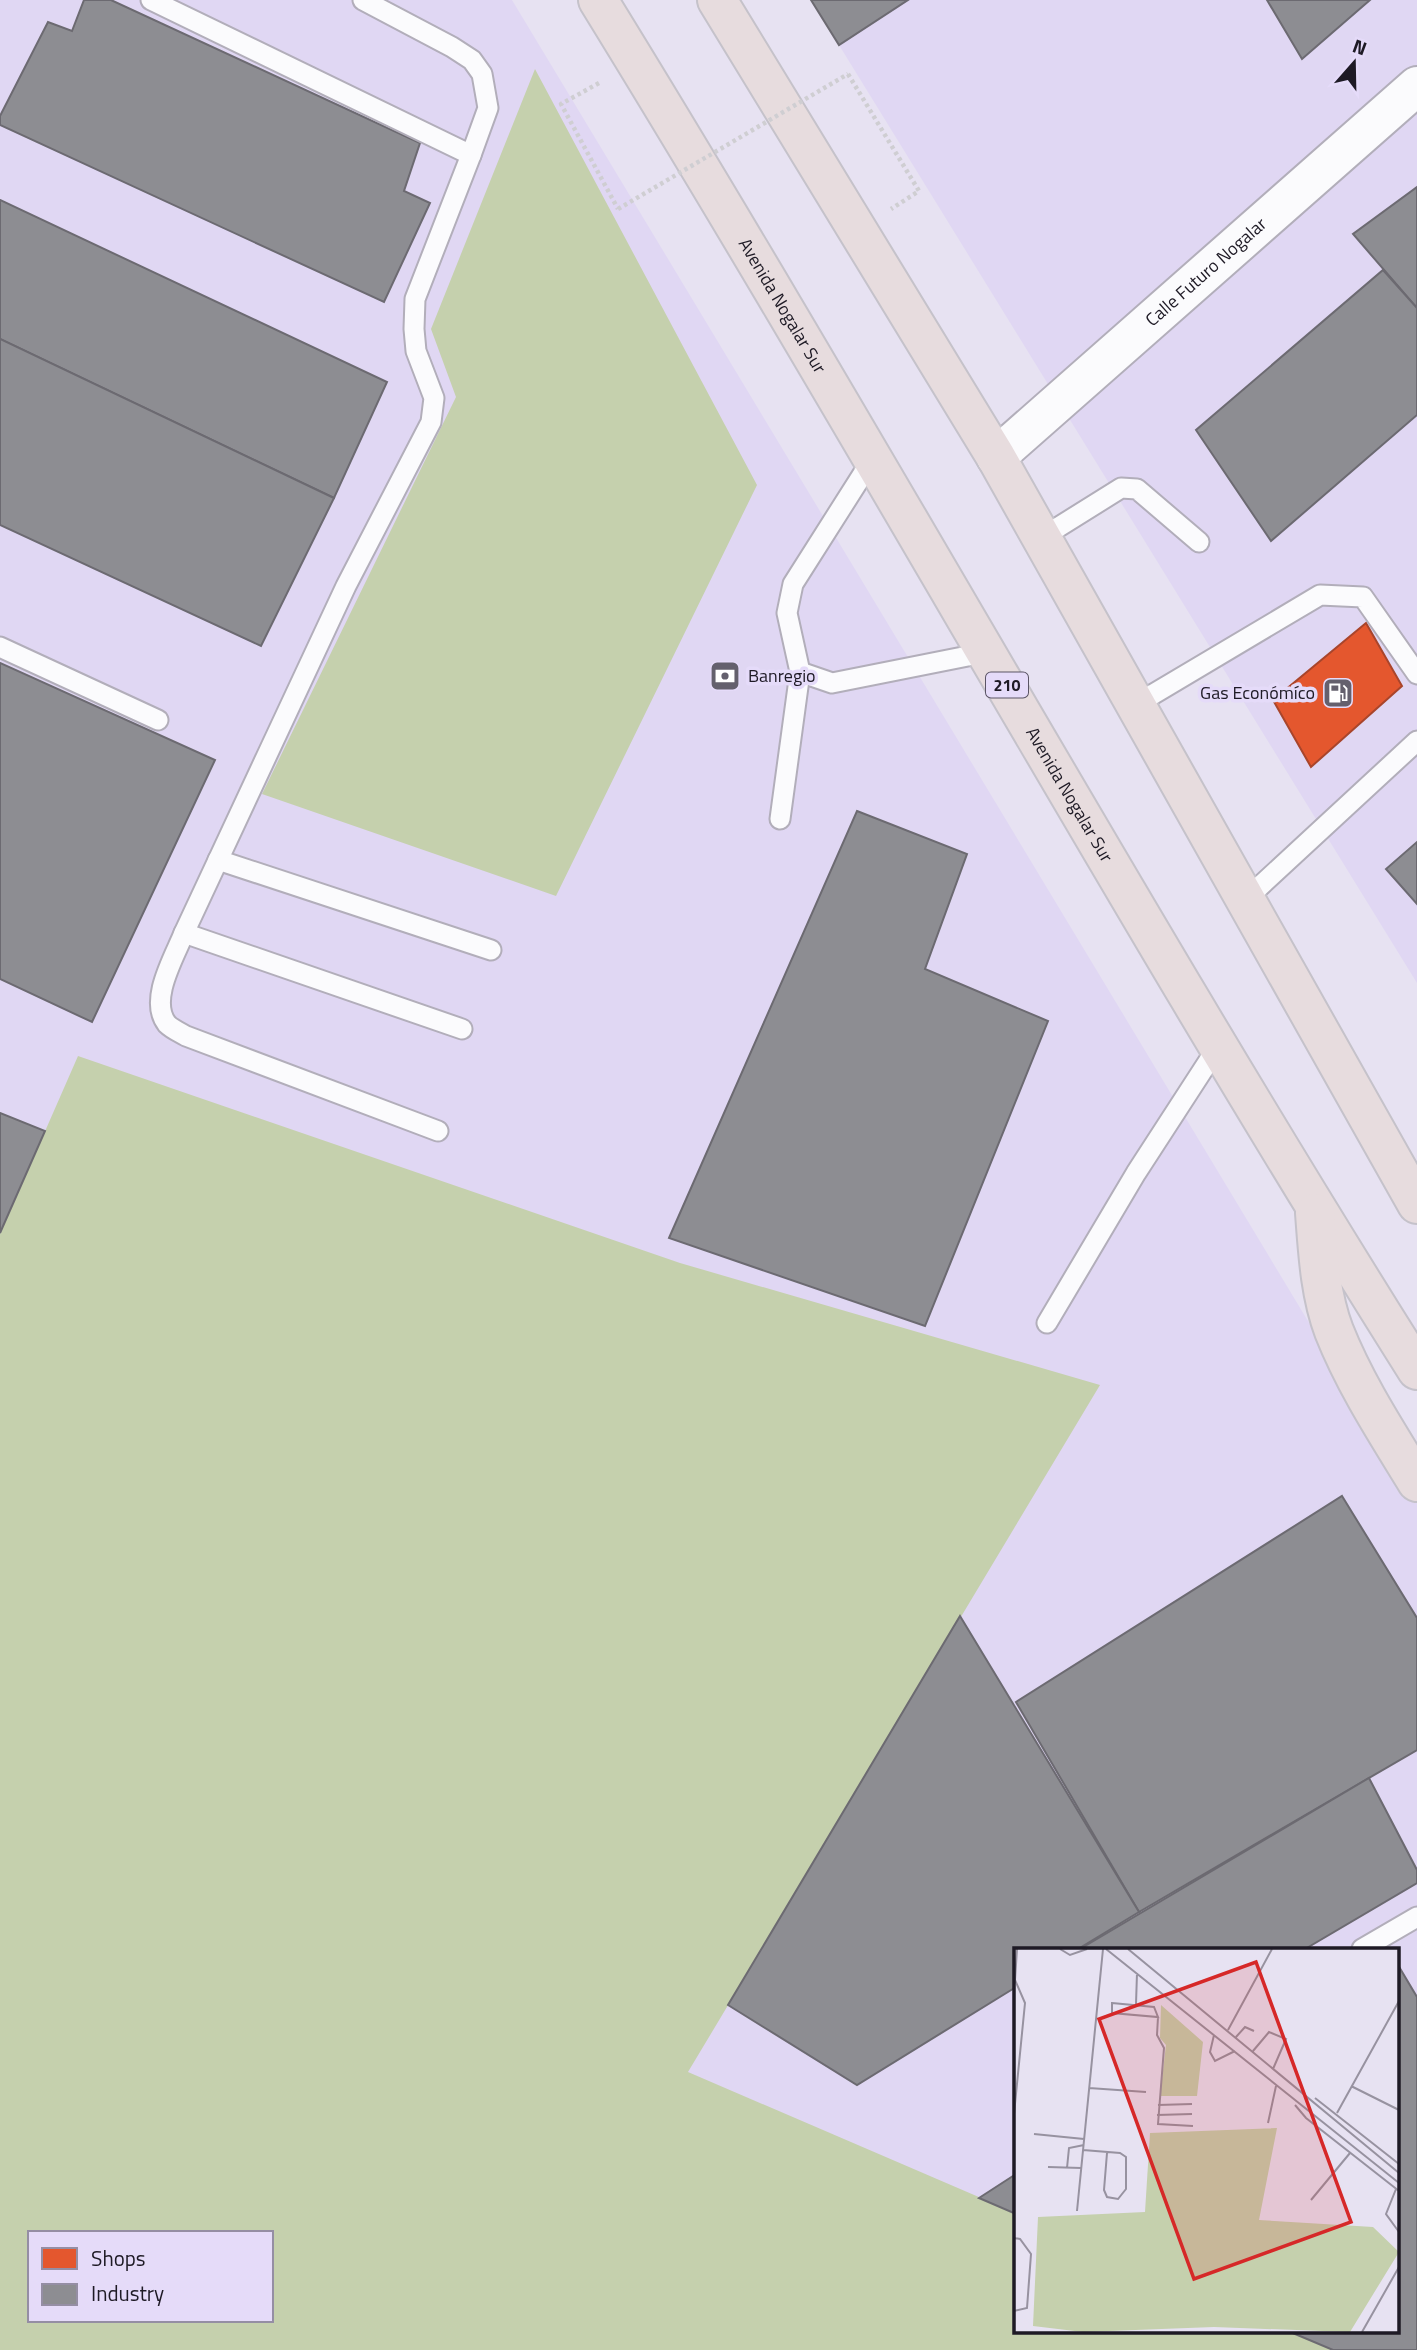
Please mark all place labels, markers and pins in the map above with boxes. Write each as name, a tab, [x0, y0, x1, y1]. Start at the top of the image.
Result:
bank icon: Banregio	[708, 659, 742, 693]
place label: Banregio	[748, 662, 816, 689]
fuel station icon: Gas Económíco	[1321, 676, 1355, 710]
place label: Gas Económíco	[1200, 679, 1315, 706]

